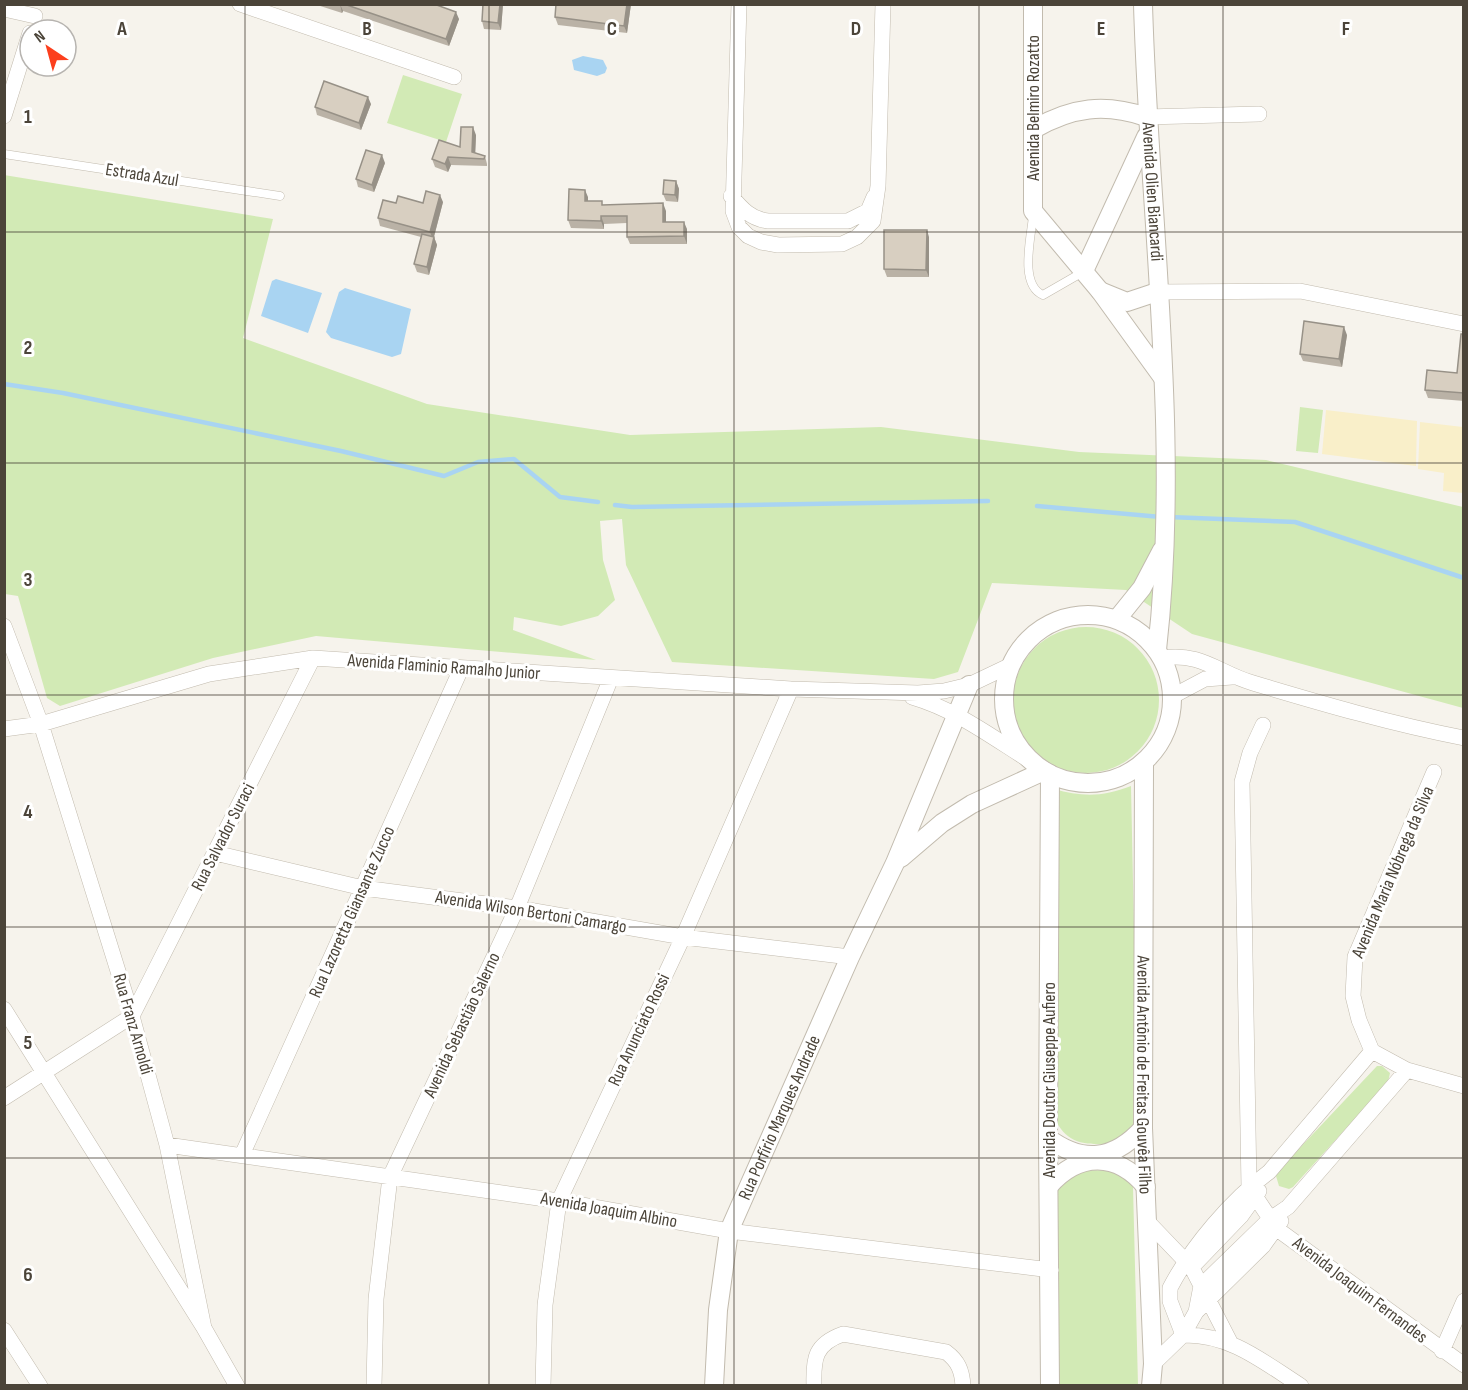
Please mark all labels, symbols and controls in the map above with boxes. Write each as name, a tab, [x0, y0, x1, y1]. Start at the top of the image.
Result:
text: A	[116, 17, 127, 41]
text: B	[362, 17, 372, 41]
text: C	[607, 17, 617, 41]
text: D	[851, 17, 861, 41]
text: E	[1097, 17, 1105, 41]
text: F	[1342, 17, 1350, 41]
north arrow	[18, 18, 78, 78]
text: N	[31, 27, 49, 47]
street label: Avenida Belmiro Rozatto	[1023, 35, 1044, 182]
text: 1	[24, 105, 32, 129]
street label: Avenida Olien Biancardi	[1138, 120, 1168, 262]
street label: Estrada Azul	[104, 159, 180, 191]
text: 2	[24, 336, 32, 360]
text: 3	[24, 568, 33, 592]
street label: Avenida Flaminio Ramalho Junior	[346, 650, 541, 684]
street label: Rua Salvador Suraci	[187, 780, 259, 894]
street label: Avenida Maria Nóbrega da Silva	[1347, 783, 1439, 962]
text: 4	[23, 800, 33, 824]
street label: Rua Lazoretta Giansante Zucco	[305, 823, 399, 1001]
street label: Avenida Wilson Bertoni Camargo	[433, 886, 628, 937]
street label: Avenida Sebastião Salerno	[419, 949, 505, 1102]
street label: Avenida Antônio de Freitas Gouvêa Filho	[1132, 955, 1156, 1195]
street label: Rua Franz Arnoldi	[109, 971, 157, 1077]
street label: Rua Anunciato Rossi	[604, 971, 674, 1089]
street label: Avenida Doutor Giuseppe Aufiero	[1039, 982, 1060, 1179]
text: 5	[24, 1031, 33, 1055]
street label: Rua Porfírio Marques Andrade	[734, 1032, 825, 1203]
street label: Avenida Joaquim Albino	[538, 1188, 679, 1232]
street label: Avenida Joaquim Fernandes	[1288, 1232, 1432, 1348]
text: 6	[23, 1263, 33, 1287]

